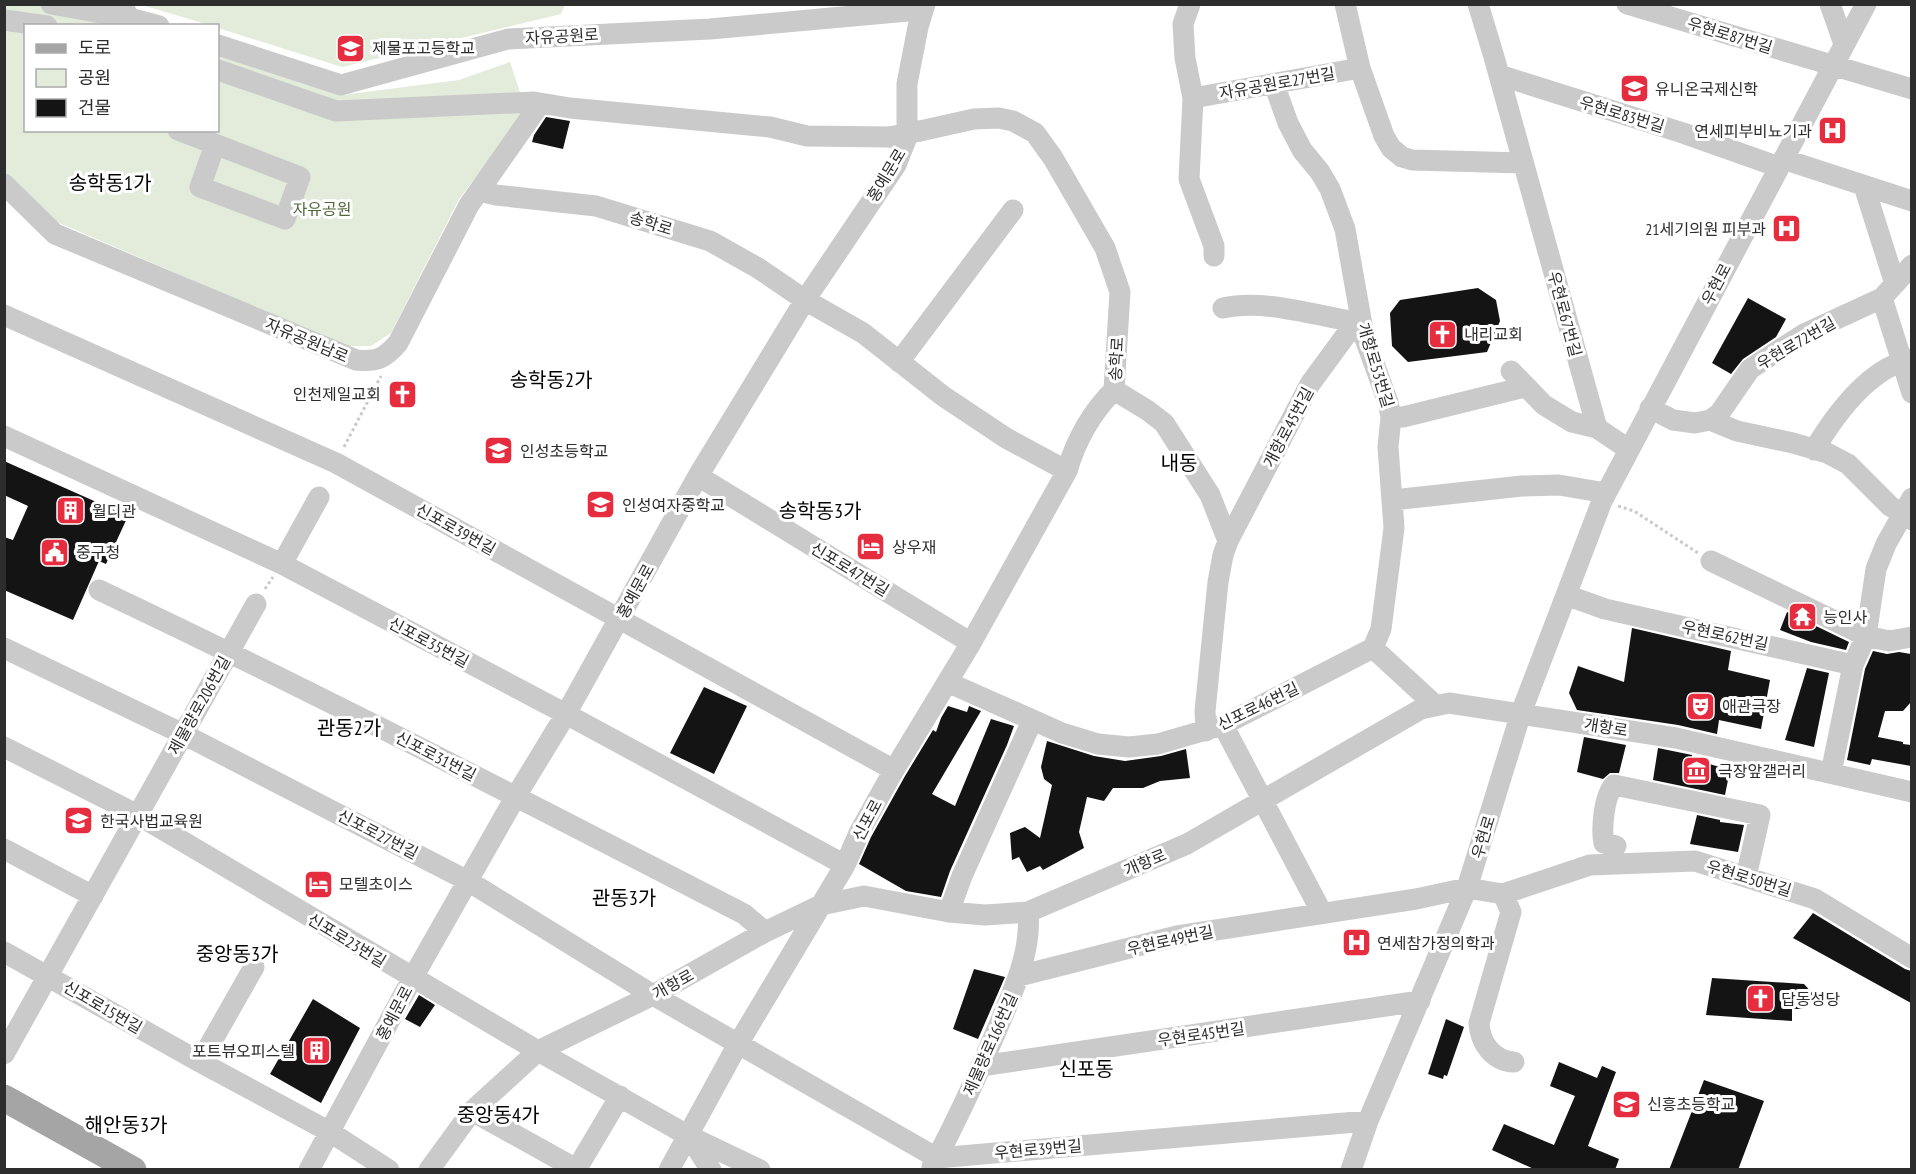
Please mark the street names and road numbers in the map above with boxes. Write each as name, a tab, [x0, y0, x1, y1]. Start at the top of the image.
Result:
street label: 우현로87번길	[1685, 13, 1775, 57]
street label: 자유공원로	[525, 24, 600, 48]
street label: 자유공원로27번길	[1217, 63, 1337, 103]
street label: 우현로83번길	[1577, 92, 1667, 136]
street label: 홍예문로	[862, 144, 910, 205]
street label: 송학로	[627, 207, 675, 239]
street label: 우현로	[1697, 260, 1735, 308]
street label: 우현로67번길	[1544, 269, 1586, 359]
street label: 우현로72번길	[1753, 312, 1839, 374]
street label: 자유공원남로	[262, 314, 352, 367]
street label: 개항로53번길	[1354, 320, 1398, 410]
street label: 송학로	[1105, 336, 1127, 382]
street label: 개항로45번길	[1259, 383, 1317, 471]
street label: 신포로39번길	[413, 499, 499, 559]
street label: 신포로47번길	[807, 538, 893, 600]
street label: 홍예문로	[612, 560, 658, 622]
street label: 신포로35번길	[385, 613, 473, 671]
street label: 우현로62번길	[1680, 616, 1770, 654]
street label: 제물량로206번길	[164, 652, 234, 758]
street label: 신포로46번길	[1214, 678, 1302, 734]
street label: 개항로	[1583, 714, 1630, 740]
street label: 신포로31번길	[392, 727, 480, 785]
street label: 신포로	[848, 796, 886, 844]
street label: 신포로27번길	[334, 805, 422, 863]
street label: 우현로	[1467, 813, 1499, 861]
street label: 개항로	[1121, 844, 1169, 880]
street label: 우현로50번길	[1704, 856, 1794, 900]
street label: 신포로23번길	[304, 909, 390, 971]
street label: 우현로49번길	[1125, 921, 1215, 959]
street label: 개항로	[649, 964, 697, 1003]
street label: 신포로15번길	[60, 976, 146, 1038]
street label: 홍예문로	[371, 982, 417, 1044]
street label: 제물량로166번길	[959, 990, 1021, 1098]
street label: 우현로45번길	[1156, 1018, 1246, 1050]
street label: 우현로39번길	[993, 1135, 1083, 1163]

